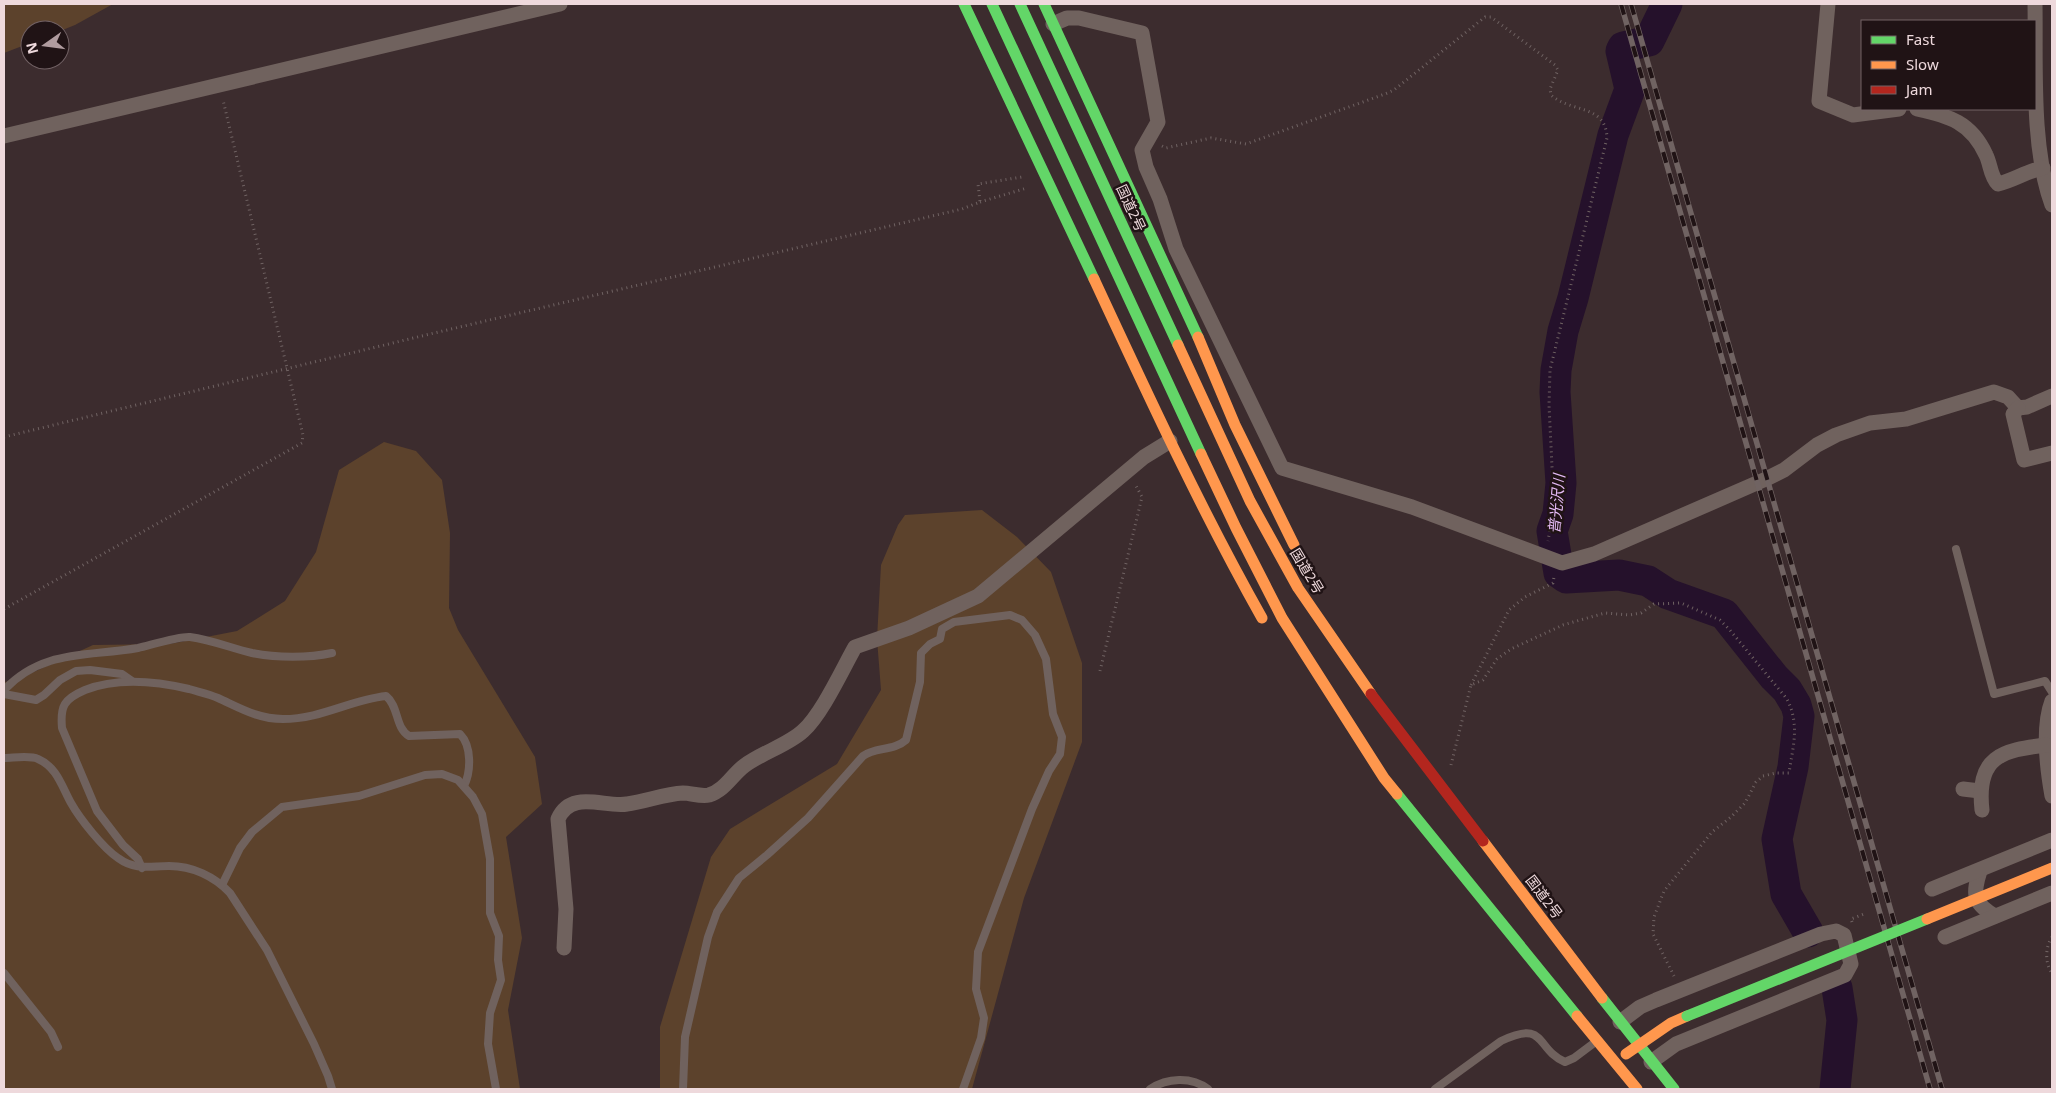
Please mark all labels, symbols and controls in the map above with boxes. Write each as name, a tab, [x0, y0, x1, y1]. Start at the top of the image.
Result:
north arrow	[20, 20, 70, 70]
legend	[1861, 20, 2036, 110]
text: Fast	[1906, 29, 1935, 49]
text: N	[21, 40, 42, 56]
text: Slow	[1906, 54, 1939, 74]
text: Jam	[1904, 79, 1933, 99]
street label: 国道2号	[1112, 181, 1151, 234]
water label: 普光沢川	[1543, 471, 1569, 535]
street label: 国道2号	[1286, 544, 1328, 597]
street label: 国道2号	[1522, 871, 1567, 922]

